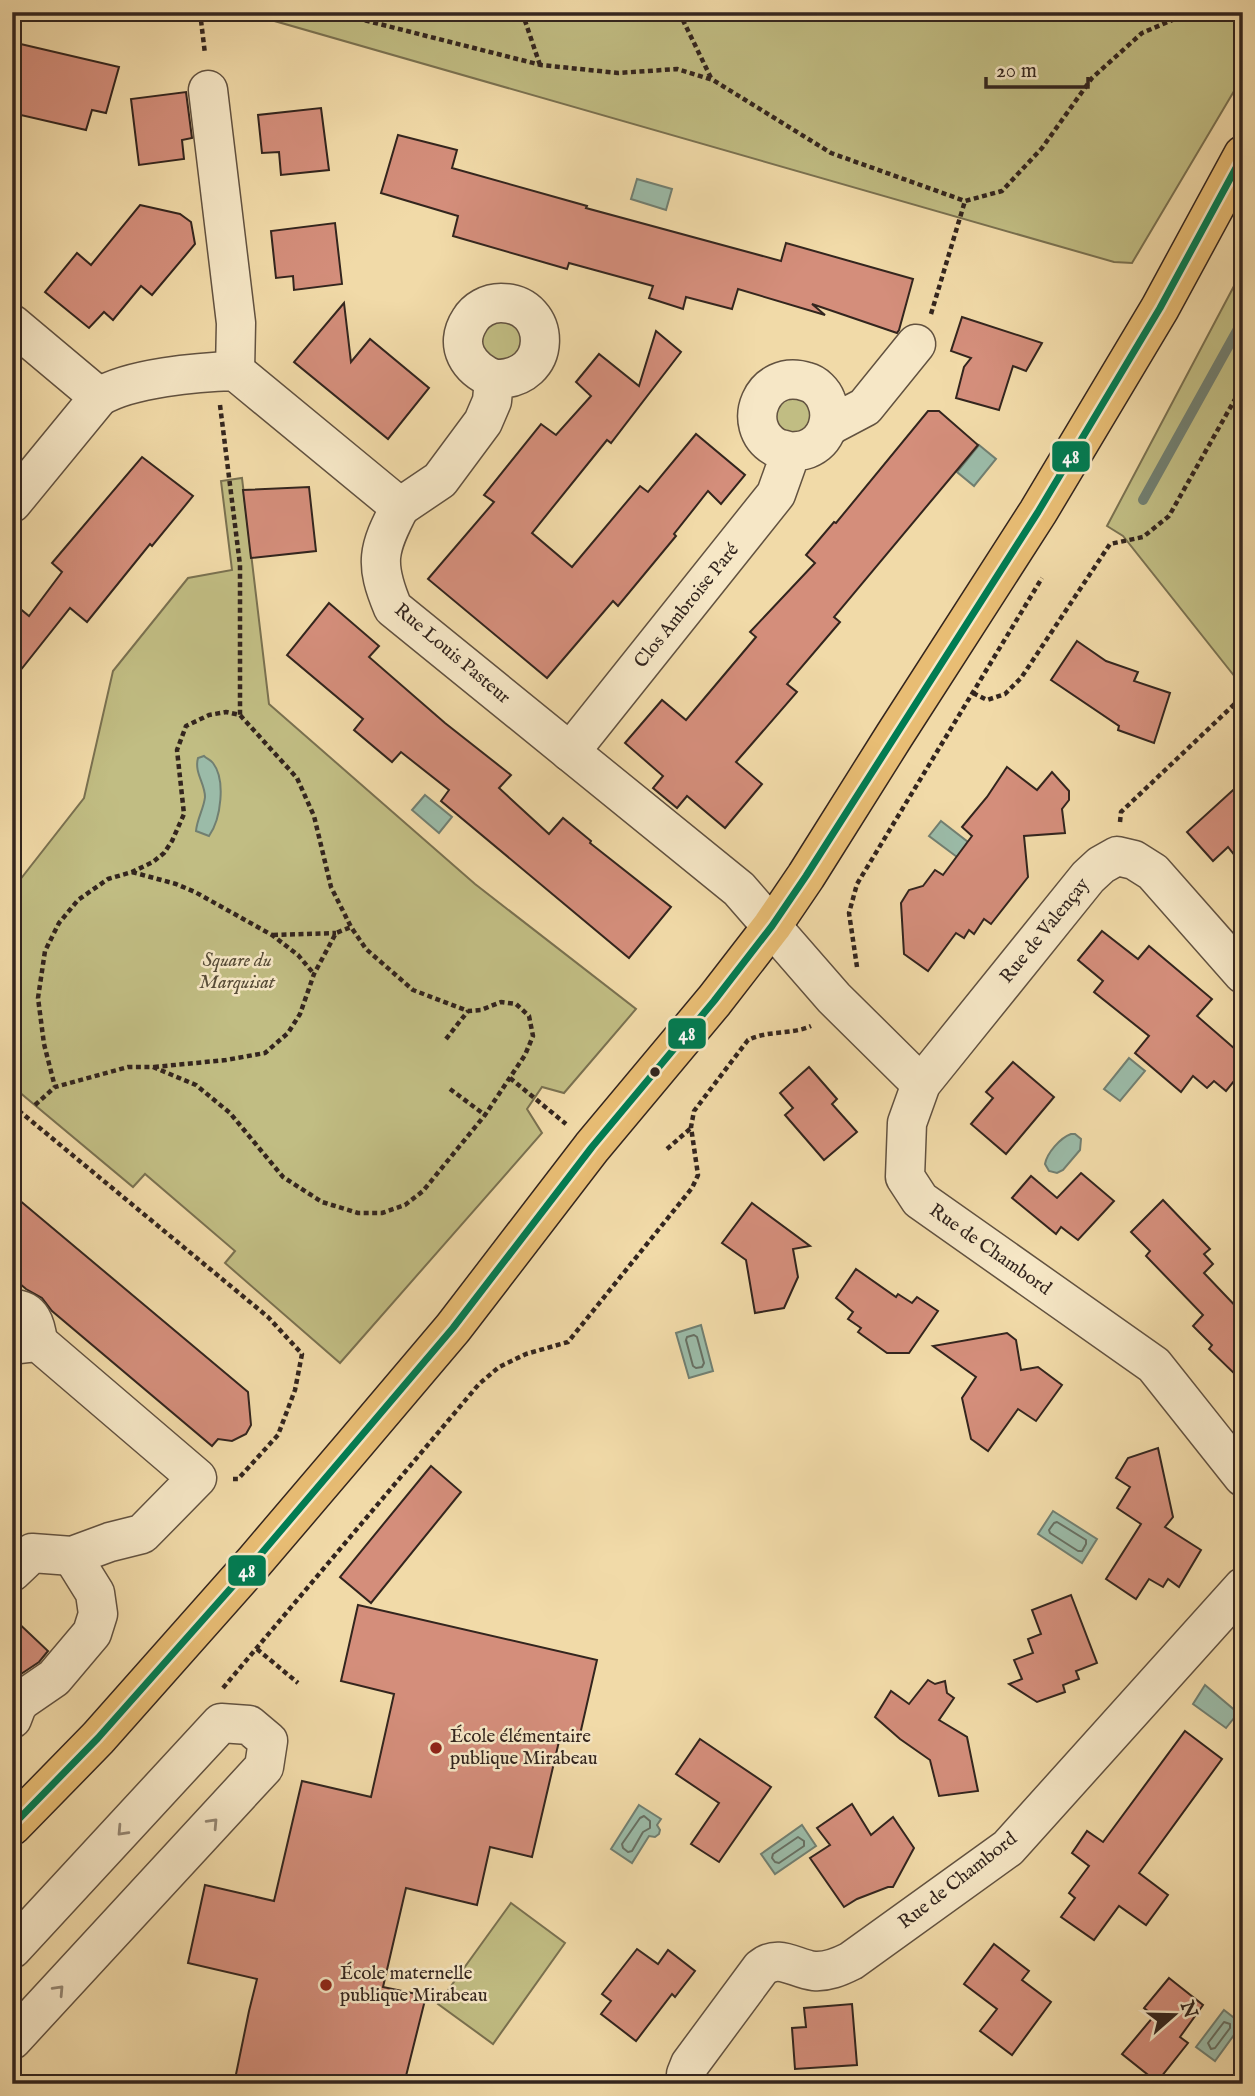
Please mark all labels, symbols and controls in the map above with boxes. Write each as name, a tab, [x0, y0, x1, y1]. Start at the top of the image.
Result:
scale bar	[986, 46, 1087, 90]
text: 20 m	[996, 58, 1037, 85]
line badge: 48	[1051, 440, 1091, 473]
text: 48	[1063, 446, 1079, 470]
street label: Clos Ambroise Paré	[629, 538, 745, 673]
street label: Rue Louis Pasteur	[389, 598, 515, 710]
street label: Rue de Valençay	[995, 873, 1095, 989]
park label: Square du Marquisat	[199, 949, 276, 995]
line badge: 48	[667, 1017, 707, 1050]
text: 48	[679, 1023, 695, 1047]
unlabelled marker	[648, 1065, 662, 1079]
street label: Rue de Chambord	[924, 1199, 1057, 1302]
line badge: 48	[227, 1554, 267, 1587]
text: 48	[239, 1560, 255, 1584]
place label: École élémentaire publique Mirabeau	[450, 1724, 598, 1771]
marker: École élémentaire publique Mirabeau	[428, 1740, 444, 1756]
one-way arrow	[204, 1818, 217, 1831]
one-way arrow	[118, 1822, 130, 1835]
street label: Rue de Chambord	[894, 1827, 1023, 1935]
place label: École maternelle publique Mirabeau	[340, 1961, 488, 2008]
marker: École maternelle publique Mirabeau	[318, 1977, 334, 1993]
north arrow	[1140, 1980, 1210, 2050]
one-way arrow	[50, 1985, 63, 1998]
text: N	[1174, 1997, 1202, 2022]

